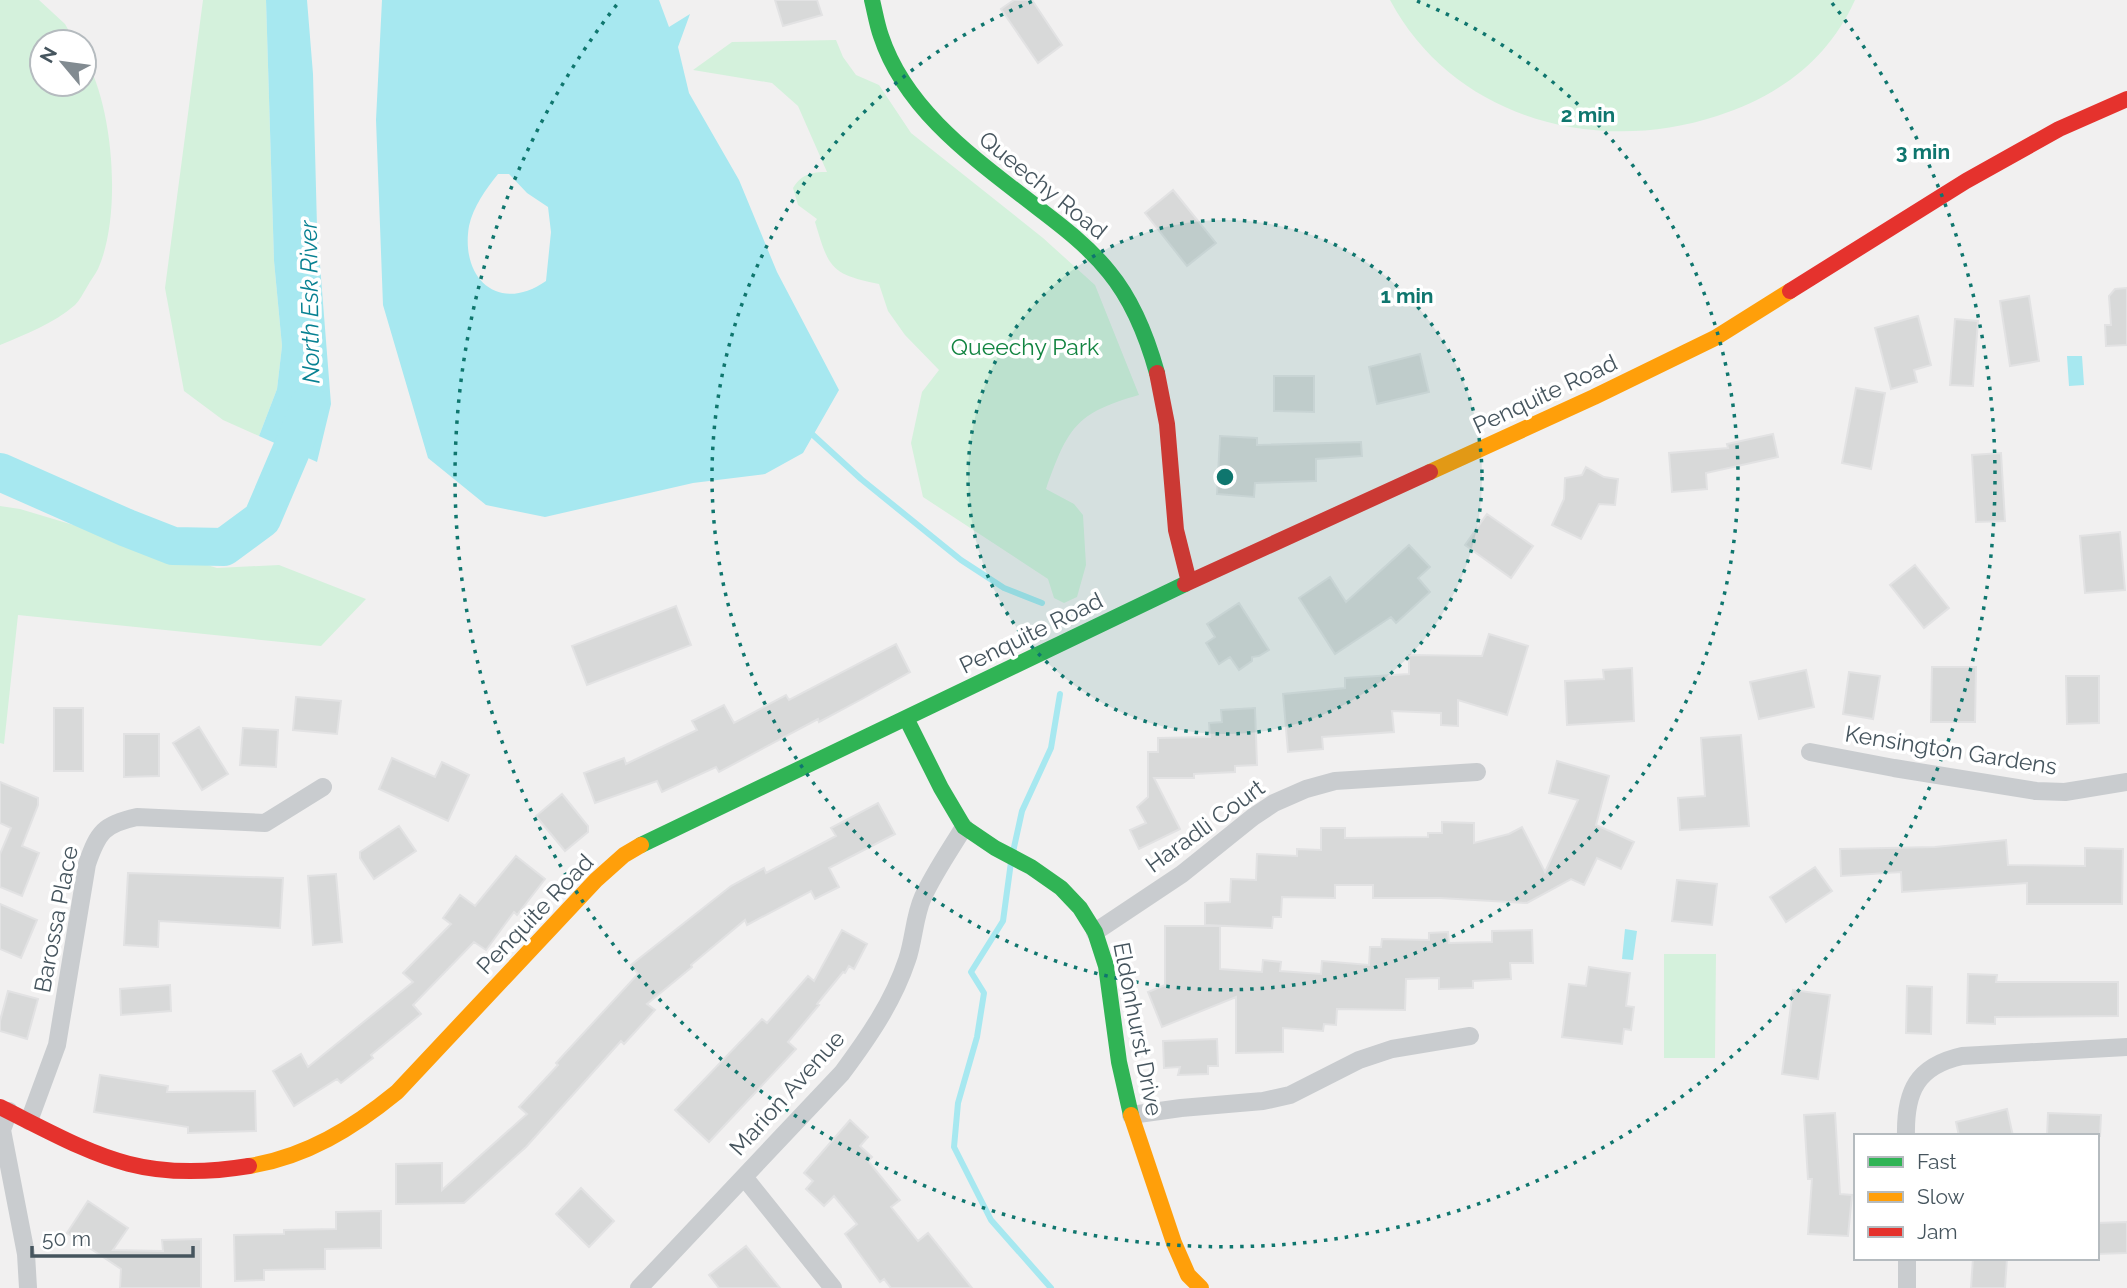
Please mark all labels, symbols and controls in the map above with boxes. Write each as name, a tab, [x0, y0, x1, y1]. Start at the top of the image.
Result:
north arrow	[28, 28, 98, 98]
text: N	[35, 43, 61, 66]
text: 2 min	[1561, 102, 1615, 127]
street label: Queechy Road	[974, 125, 1113, 244]
text: 3 min	[1896, 139, 1950, 164]
water label: North Esk River	[294, 219, 325, 384]
text: 1 min	[1380, 283, 1434, 308]
park label: Queechy Park	[951, 333, 1099, 360]
street label: Penquite Road	[1468, 348, 1621, 439]
centre of rings	[1213, 465, 1237, 489]
street label: Penquite Road	[955, 586, 1107, 679]
street label: Kensington Gardens	[1843, 719, 2059, 780]
street label: Haradli Court	[1140, 773, 1270, 878]
street label: Barossa Place	[28, 843, 83, 995]
street label: Penquite Road	[471, 848, 599, 979]
street label: Eldonhurst Drive	[1108, 940, 1169, 1118]
street label: Marion Avenue	[724, 1025, 850, 1161]
legend	[1854, 1134, 2099, 1260]
text: Fast	[1917, 1149, 1957, 1174]
text: Slow	[1917, 1184, 1965, 1209]
scale bar	[32, 1214, 192, 1258]
text: Jam	[1917, 1219, 1958, 1244]
text: 50 m	[42, 1226, 91, 1251]

